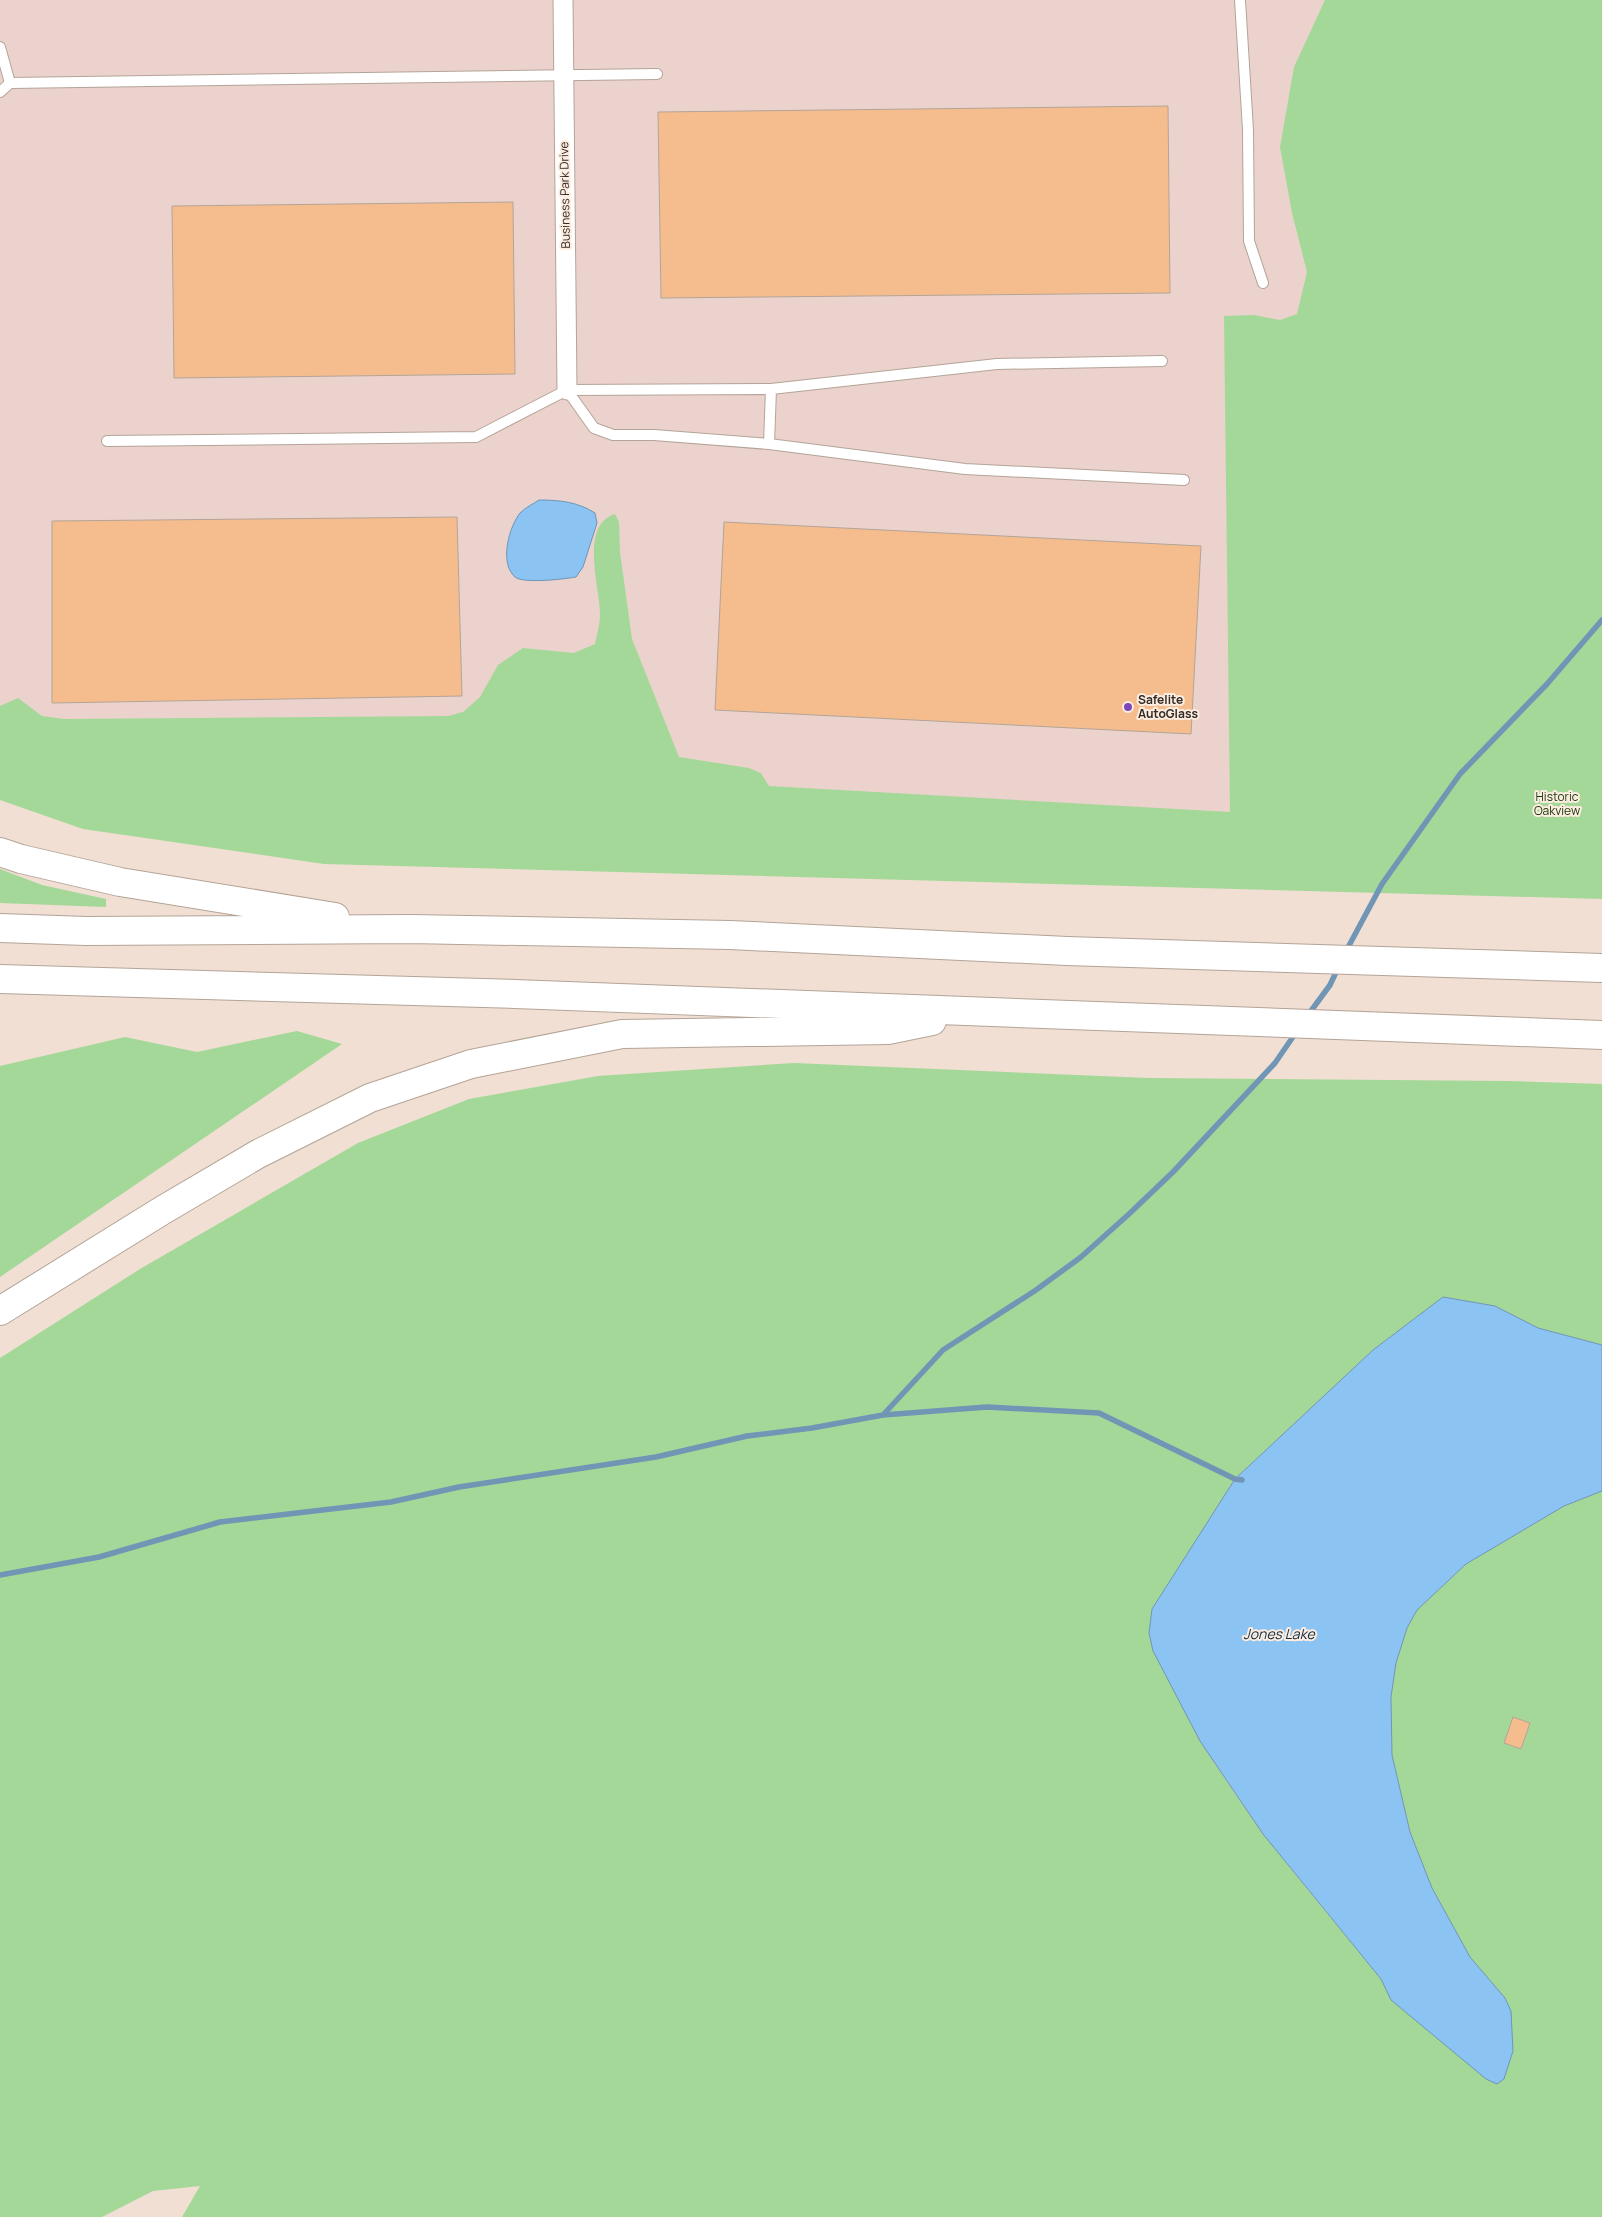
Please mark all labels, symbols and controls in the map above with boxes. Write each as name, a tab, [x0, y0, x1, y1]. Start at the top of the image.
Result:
street label: Business Park Drive	[555, 141, 574, 249]
place label: Safelite AutoGlass	[1138, 691, 1198, 722]
marker: Safelite AutoGlass	[1122, 701, 1134, 713]
park label: Historic Oakview	[1534, 788, 1580, 819]
water label: Jones Lake	[1243, 1624, 1315, 1643]

